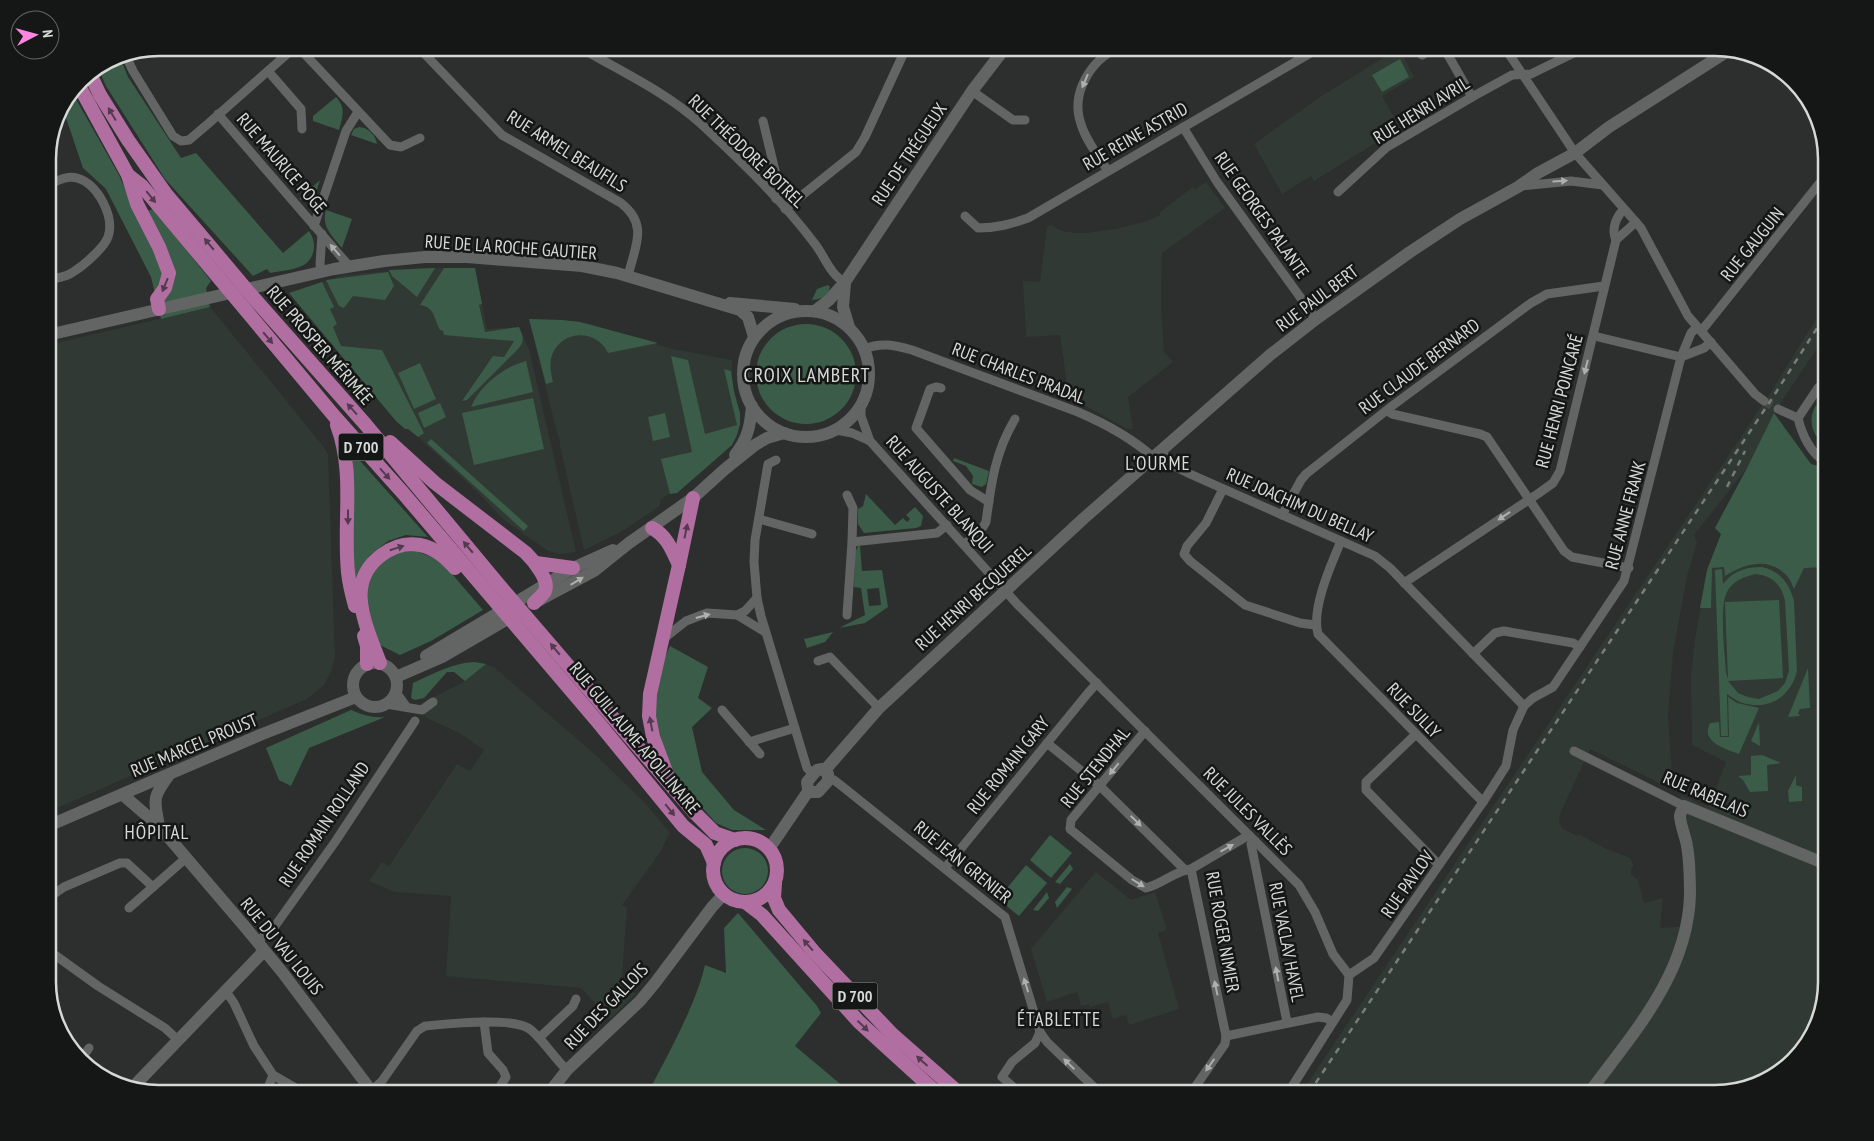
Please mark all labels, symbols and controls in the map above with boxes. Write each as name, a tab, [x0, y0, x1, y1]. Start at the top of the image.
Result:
north arrow	[10, 10, 60, 60]
text: N	[39, 29, 57, 38]
street label: RUE HENRI AVRIL	[1369, 71, 1474, 149]
one-way arrow	[1081, 74, 1089, 89]
street label: RUE THÉODORE BOTREL	[684, 89, 811, 213]
street label: RUE REINE ASTRID	[1078, 97, 1192, 175]
street label: RUE DE TRÉGUEUX	[866, 98, 952, 210]
street label: RUE ARMEL BEAUFILS	[503, 105, 631, 197]
one-way arrow	[107, 108, 116, 121]
street label: RUE MAURICE POGE	[232, 108, 332, 218]
street label: RUE GEORGES PALANTE	[1210, 147, 1314, 283]
one-way arrow	[1552, 177, 1568, 185]
one-way arrow	[145, 190, 156, 203]
street label: RUE GAUGUIN	[1715, 202, 1789, 286]
street label: RUE DE LA ROCHE GAUTIER	[424, 230, 598, 265]
one-way arrow	[203, 238, 214, 251]
one-way arrow	[330, 243, 341, 256]
street label: RUE PAUL BERT	[1271, 260, 1363, 336]
one-way arrow	[161, 278, 169, 293]
street label: RUE PROSPER MÉRIMÉE	[262, 281, 378, 409]
street label: RUE CLAUDE BERNARD	[1354, 313, 1484, 419]
one-way arrow	[262, 331, 273, 344]
street label: RUE HENRI POINCARÉ	[1530, 332, 1588, 470]
street label: RUE CHARLES PRADAL	[949, 337, 1090, 409]
one-way arrow	[1582, 360, 1590, 375]
district label: CROIX LAMBERT	[744, 362, 870, 388]
one-way arrow	[346, 404, 358, 416]
street label: RUE AUGUSTE BLANQUI	[881, 430, 999, 558]
road number: D 700	[338, 434, 384, 461]
district label: L'OURME	[1125, 451, 1191, 475]
street label: RUE ANNE FRANK	[1599, 458, 1651, 572]
street label: RUE JOACHIM DU BELLAY	[1223, 462, 1378, 548]
one-way arrow	[379, 467, 391, 479]
one-way arrow	[344, 509, 352, 525]
one-way arrow	[1497, 511, 1511, 521]
one-way arrow	[682, 524, 690, 539]
street label: RUE HENRI BECQUEREL	[910, 539, 1036, 655]
one-way arrow	[462, 541, 473, 554]
one-way arrow	[390, 543, 405, 551]
one-way arrow	[571, 576, 584, 585]
one-way arrow	[695, 612, 710, 620]
one-way arrow	[549, 644, 561, 656]
street label: RUE GUILLAUME APOLLINAIRE	[565, 657, 705, 819]
street label: RUE SULLY	[1382, 677, 1447, 743]
street label: RUE MARCEL PROUST	[127, 708, 261, 782]
street label: RUE ROMAIN GARY	[962, 711, 1055, 818]
one-way arrow	[647, 717, 655, 732]
street label: RUE STENDHAL	[1055, 721, 1135, 812]
street label: RUE ROMAIN ROLLAND	[274, 757, 374, 891]
one-way arrow	[1109, 762, 1120, 775]
street label: RUE JULES VALLÈS	[1199, 762, 1297, 860]
street label: RUE RABELAIS	[1660, 766, 1752, 822]
one-way arrow	[664, 803, 675, 816]
one-way arrow	[1129, 815, 1141, 827]
street label: RUE JEAN GRENIER	[909, 816, 1017, 909]
district label: HÔPITAL	[125, 820, 189, 844]
one-way arrow	[1220, 844, 1233, 853]
street label: RUE PAVLOV	[1375, 845, 1439, 922]
street label: RUE ROGER NIMIER	[1201, 870, 1245, 995]
one-way arrow	[1131, 878, 1144, 887]
street label: RUE VACLAV HAVEL	[1264, 880, 1310, 1004]
street label: RUE DU VAU LOUIS	[236, 893, 328, 1000]
one-way arrow	[803, 939, 814, 952]
street label: RUE DES GALLOIS	[559, 958, 653, 1054]
one-way arrow	[1273, 967, 1281, 982]
one-way arrow	[1022, 978, 1029, 993]
one-way arrow	[1212, 981, 1220, 996]
road number: D 700	[832, 982, 878, 1009]
district label: ÉTABLETTE	[1017, 1007, 1101, 1031]
one-way arrow	[857, 1019, 869, 1031]
one-way arrow	[917, 1055, 929, 1067]
one-way arrow	[1063, 1058, 1075, 1070]
one-way arrow	[1205, 1059, 1215, 1072]

